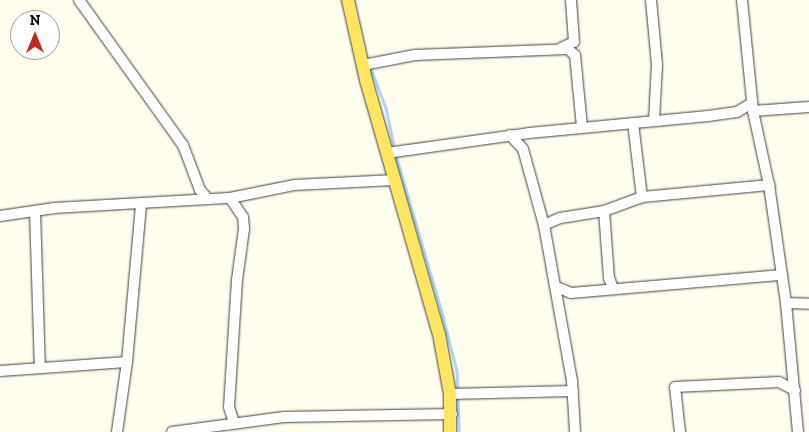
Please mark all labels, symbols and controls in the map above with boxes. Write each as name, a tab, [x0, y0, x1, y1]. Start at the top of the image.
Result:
north arrow	[10, 10, 60, 60]
text: N	[30, 12, 40, 29]

